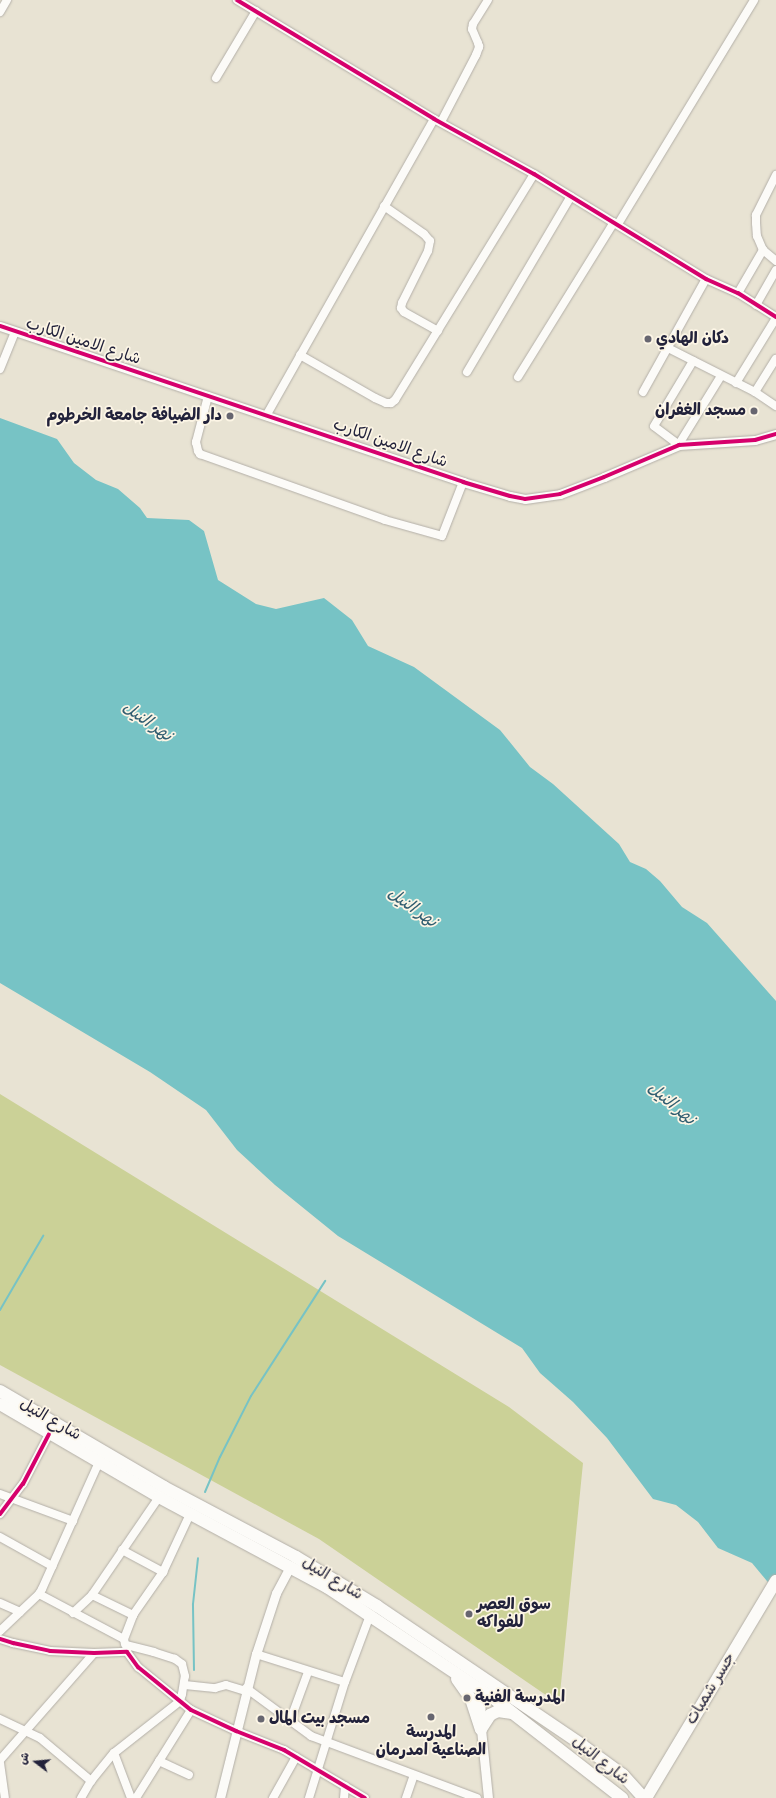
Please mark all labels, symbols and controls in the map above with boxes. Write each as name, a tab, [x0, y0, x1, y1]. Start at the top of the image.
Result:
street label: شارع الامين الكارب	[23, 314, 143, 370]
place label: دكان الهادي	[656, 329, 729, 349]
marker: دكان الهادي	[643, 334, 653, 344]
place label: مسجد الغفران	[655, 401, 746, 421]
place label: دار الضيافة جامعة الخرطوم	[47, 406, 222, 426]
marker: مسجد الغفران	[749, 406, 759, 416]
marker: دار الضيافة جامعة الخرطوم	[225, 411, 235, 421]
street label: شارع الامين الكارب	[330, 415, 450, 473]
water label: نهر النيل	[118, 698, 176, 746]
water label: نهر النيل	[383, 884, 441, 932]
water label: نهر النيل	[643, 1078, 699, 1130]
street label: شارع النيل	[16, 1395, 84, 1445]
street label: شارع النيل	[298, 1553, 366, 1605]
place label: سوق العصر للفواكه	[477, 1595, 551, 1633]
marker: سوق العصر للفواكه	[464, 1609, 474, 1619]
street label: جسر شمبات	[682, 1650, 740, 1728]
place label: المدرسة الفنية	[475, 1688, 565, 1708]
marker: المدرسة الفنية	[462, 1693, 472, 1703]
place label: مسجد بيت المال	[269, 1709, 370, 1729]
marker: المدرسة الصناعية امدرمان	[426, 1712, 436, 1722]
marker: مسجد بيت المال	[256, 1714, 266, 1724]
place label: المدرسة الصناعية امدرمان	[376, 1723, 486, 1761]
street label: شارع النيل	[567, 1733, 633, 1789]
north arrow	[16, 1742, 56, 1782]
text: ش	[15, 1751, 34, 1767]

